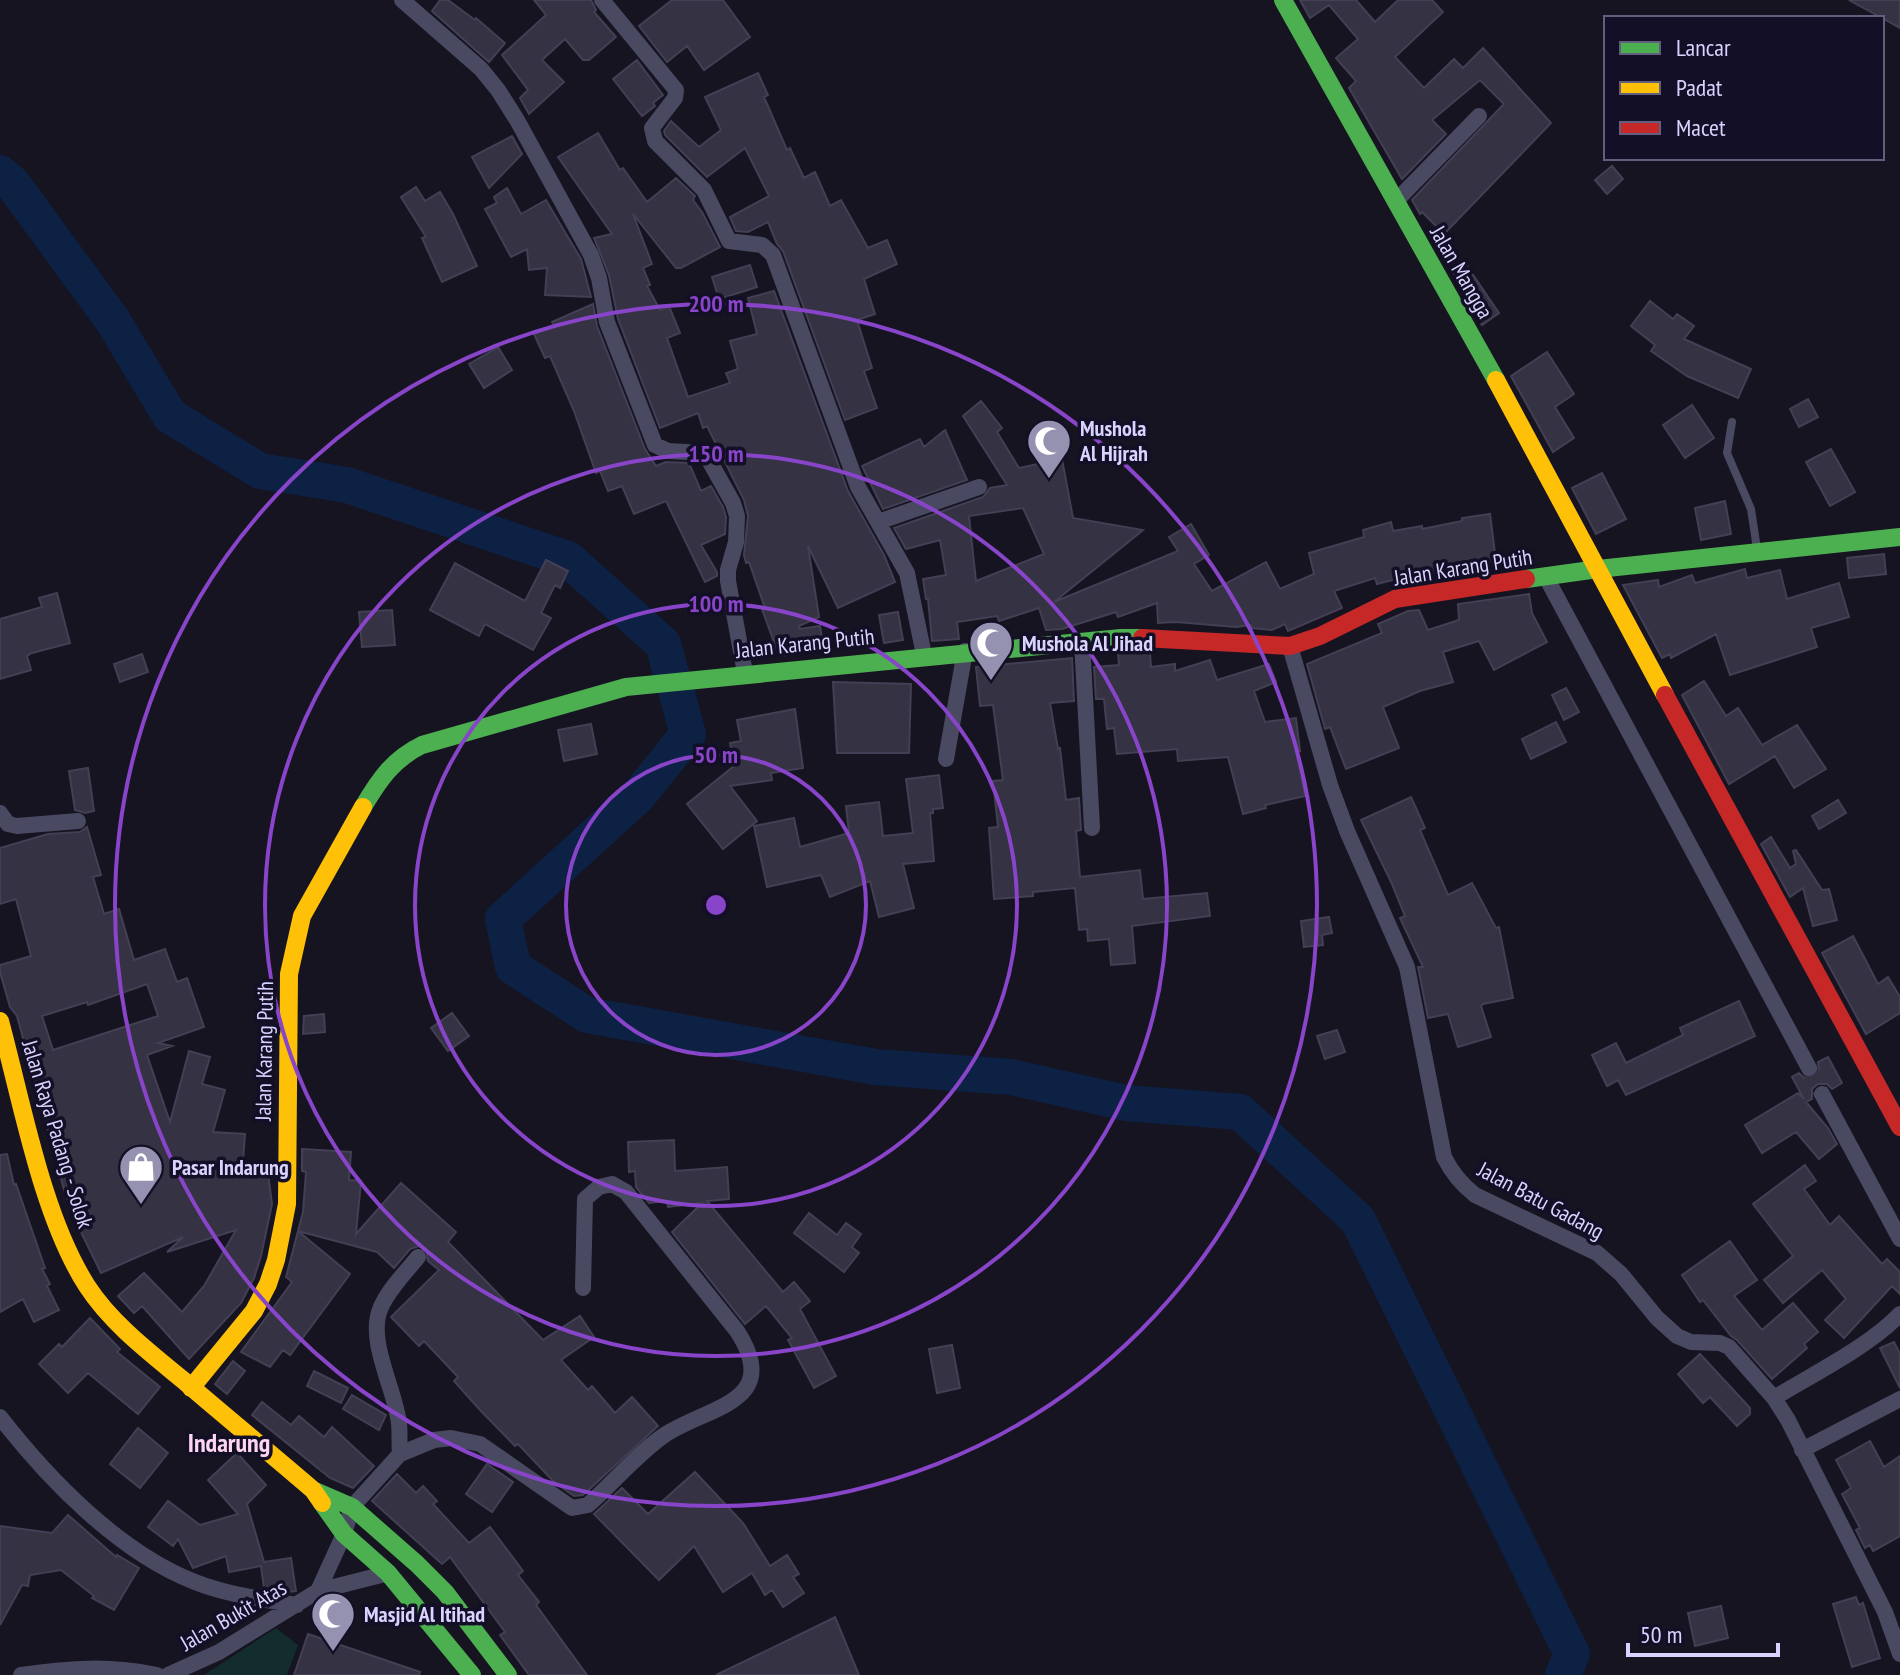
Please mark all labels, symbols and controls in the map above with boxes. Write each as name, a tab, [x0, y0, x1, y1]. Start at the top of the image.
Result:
legend	[1604, 16, 1884, 160]
text: Lancar	[1676, 32, 1731, 63]
text: Padat	[1676, 72, 1723, 103]
text: Macet	[1676, 112, 1726, 143]
street label: Jalan Mangga	[1424, 220, 1500, 323]
text: 200 m	[688, 288, 744, 319]
place label: Mushola Al Hijrah	[1079, 414, 1148, 467]
mosque icon: Mushola Al Hijrah	[1025, 417, 1073, 480]
text: 150 m	[688, 438, 744, 469]
street label: Jalan Karang Putih	[1391, 542, 1534, 592]
text: 100 m	[688, 588, 744, 619]
mosque icon: Mushola Al Jihad	[967, 619, 1015, 682]
street label: Jalan Karang Putih	[733, 622, 876, 664]
place label: Mushola Al Jihad	[1022, 629, 1153, 657]
text: 50 m	[694, 739, 738, 770]
centre of rings	[702, 891, 730, 919]
street label: Jalan Karang Putih	[249, 981, 279, 1122]
street label: Jalan Raya Padang - Solok	[16, 1036, 100, 1232]
shop icon: Pasar Indarung	[117, 1143, 165, 1206]
place label: Pasar Indarung	[172, 1153, 289, 1181]
street label: Jalan Batu Gadang	[1472, 1155, 1609, 1245]
district label: Indarung	[188, 1426, 270, 1459]
street label: Jalan Bukit Atas	[174, 1573, 291, 1657]
mosque icon: Masjid Al Itihad	[309, 1590, 357, 1653]
place label: Masjid Al Itihad	[364, 1600, 485, 1628]
scale bar	[1628, 1607, 1778, 1657]
text: 50 m	[1640, 1619, 1682, 1650]

